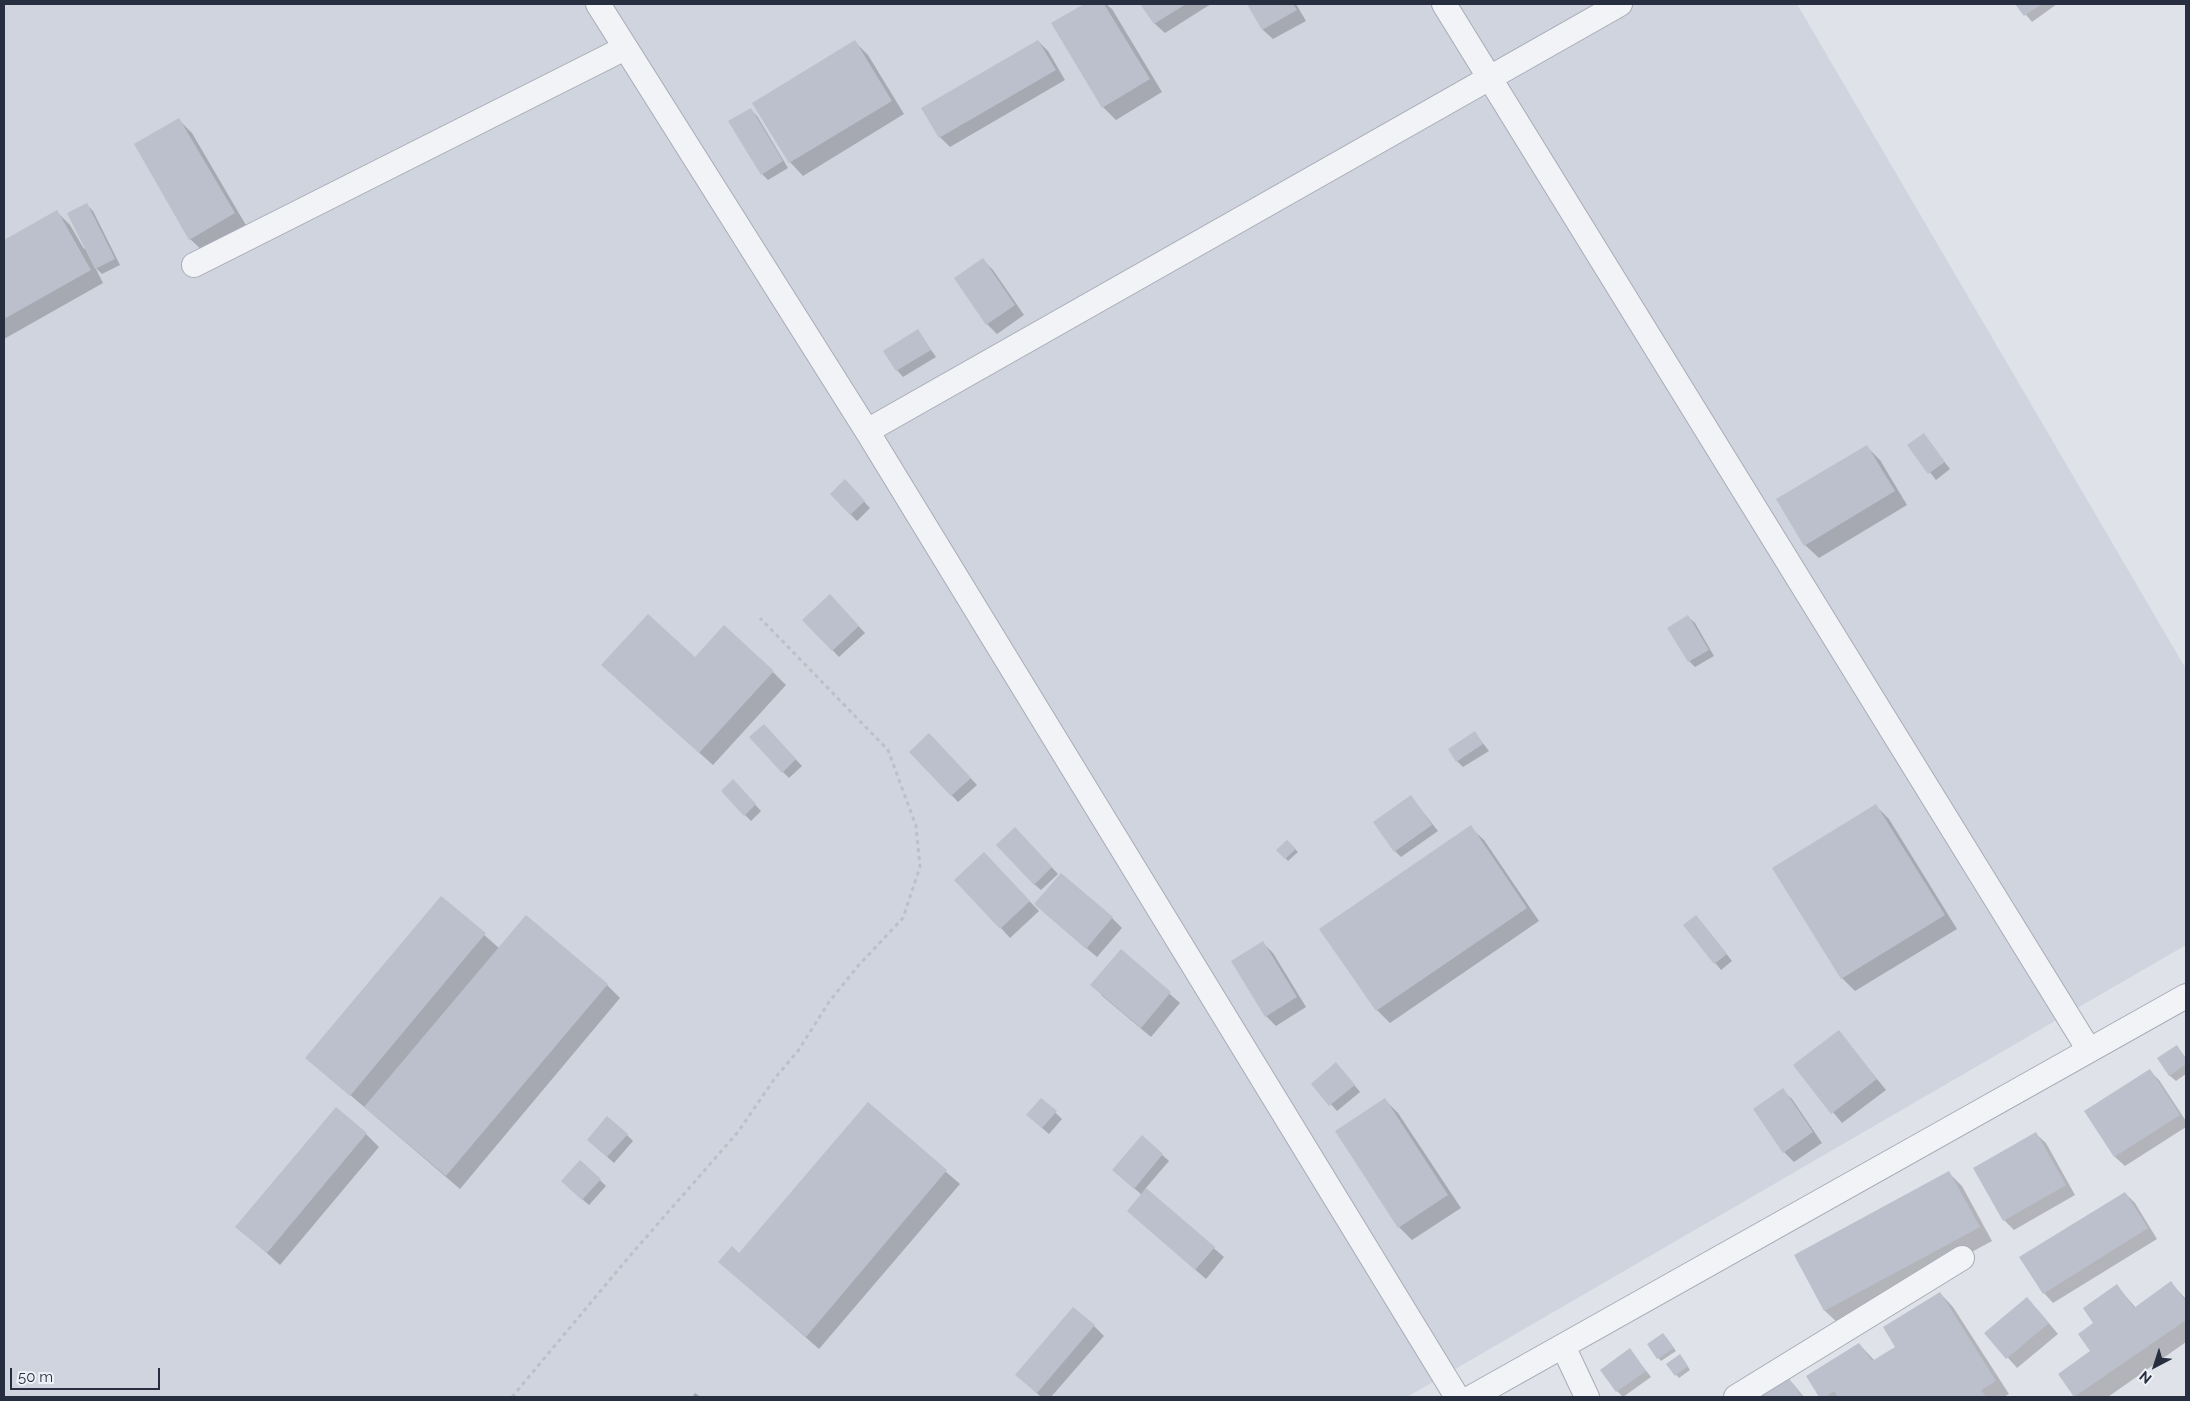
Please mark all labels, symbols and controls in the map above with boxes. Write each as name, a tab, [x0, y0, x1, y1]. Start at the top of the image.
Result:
north arrow	[2130, 1341, 2180, 1391]
scale bar	[12, 1358, 162, 1390]
text: 50 m	[18, 1368, 53, 1386]
text: N	[2136, 1368, 2155, 1387]

